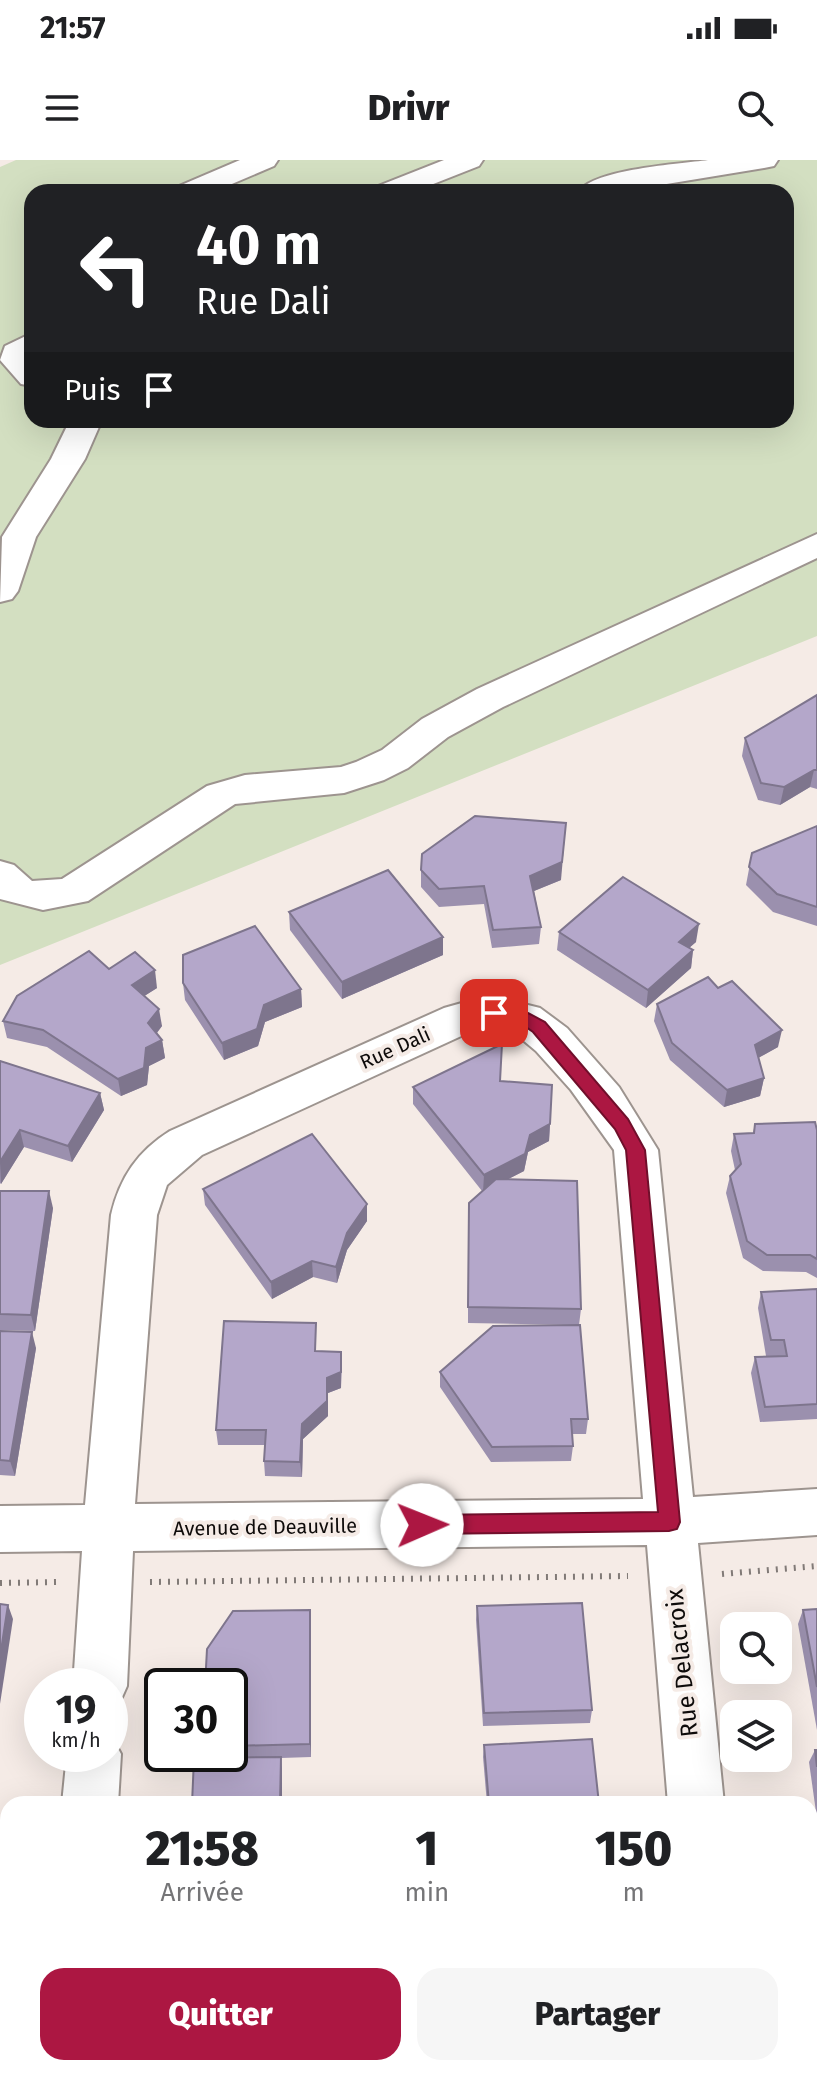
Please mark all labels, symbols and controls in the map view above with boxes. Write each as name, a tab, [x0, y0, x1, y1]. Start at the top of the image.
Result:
text: 21:57	[40, 10, 106, 46]
icon: menu	[40, 86, 84, 130]
text: Drivr	[368, 86, 449, 130]
icon: search	[733, 86, 777, 130]
text: 40 m	[196, 212, 321, 279]
icon: left	[64, 216, 168, 320]
text: Rue Dali	[196, 280, 331, 324]
icon: arrive	[137, 368, 181, 412]
text: Puis	[64, 372, 121, 408]
pin	[460, 979, 528, 1047]
icon: arrive	[472, 991, 516, 1035]
street label: Rue Dali	[356, 1022, 434, 1074]
position arrow	[380, 1483, 464, 1567]
street label: Avenue de Deauville	[173, 1513, 357, 1541]
street label: Rue Delacroix	[660, 1587, 704, 1738]
map controls	[720, 1612, 792, 1772]
button: search	[720, 1612, 792, 1684]
speed limit sign: 30	[144, 1668, 248, 1772]
text: 19	[56, 1686, 96, 1734]
button: layers	[720, 1700, 792, 1772]
text: km/h	[51, 1728, 101, 1752]
text: 21:58	[146, 1820, 259, 1878]
text: 1	[416, 1820, 438, 1878]
text: 150	[595, 1820, 672, 1878]
text: Arrivée	[161, 1877, 244, 1908]
text: min	[404, 1877, 449, 1908]
text: m	[622, 1877, 645, 1908]
button: Quitter	[40, 1968, 401, 2060]
button: Partager	[417, 1968, 778, 2060]

